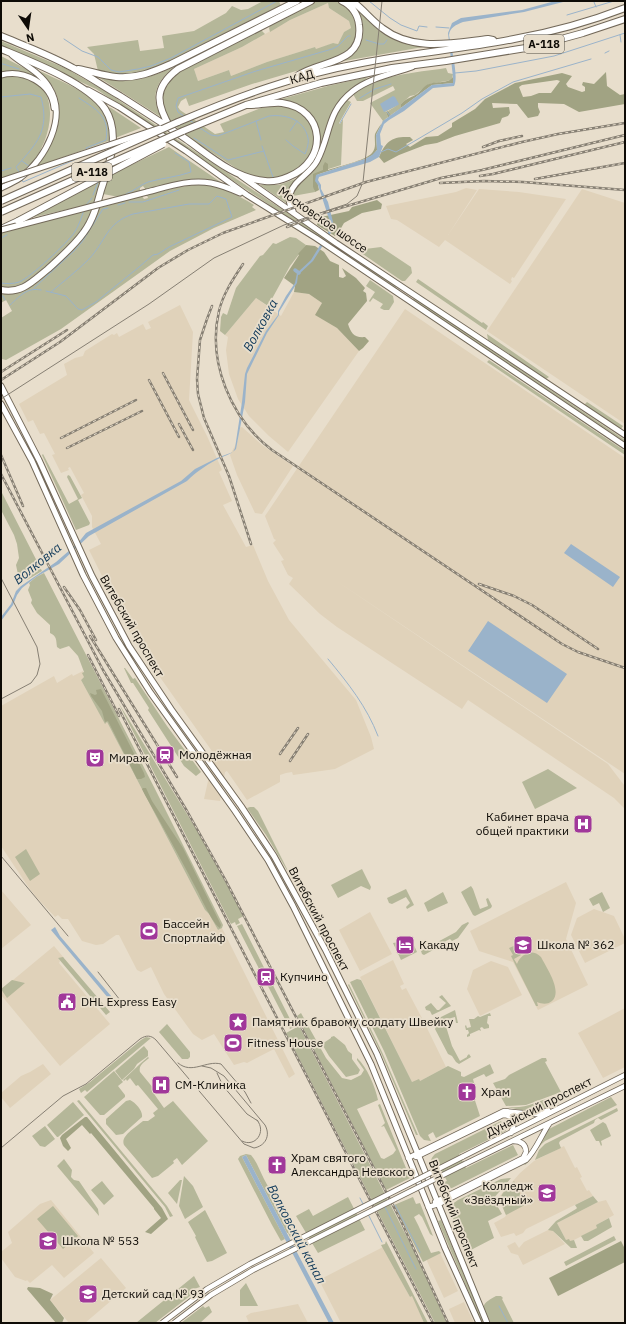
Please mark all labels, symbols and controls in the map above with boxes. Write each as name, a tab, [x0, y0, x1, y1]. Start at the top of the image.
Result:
north arrow	[8, 8, 48, 48]
text: N	[25, 30, 36, 45]
road number: А-118	[524, 35, 564, 53]
street label: КАД	[288, 66, 316, 87]
road number: А-118	[72, 163, 112, 181]
street label: Московское шоссе	[276, 183, 371, 256]
water label: Волковка	[239, 296, 282, 354]
water label: Волковка	[10, 539, 65, 588]
street label: Витебский проспект	[97, 572, 168, 680]
station icon: Молодёжная	[154, 744, 176, 766]
theatre icon: Мираж	[84, 747, 106, 769]
place label: Молодёжная	[179, 747, 252, 762]
place label: Мираж	[109, 750, 148, 765]
place label: Кабинет врача общей практики	[476, 809, 570, 838]
hospital icon: Кабинет врача общей практики	[572, 813, 594, 835]
street label: Витебский проспект	[286, 864, 353, 974]
place label: Бассейн Спортлайф	[163, 916, 225, 945]
sports icon: Бассейн Спортлайф	[138, 920, 160, 942]
hotel icon: Какаду	[394, 934, 416, 956]
school or university icon: Школа № 362	[512, 934, 534, 956]
place label: Какаду	[419, 937, 460, 952]
place label: Школа № 362	[537, 937, 614, 952]
station icon: Купчино	[255, 966, 277, 988]
place label: Купчино	[280, 969, 328, 984]
public building icon: DHL Express Easy	[56, 991, 78, 1013]
place label: DHL Express Easy	[81, 994, 177, 1009]
place icon: Памятник бравому солдату Швейку	[227, 1011, 249, 1033]
place label: Памятник бравому солдату Швейку	[252, 1014, 453, 1029]
sports icon: Fitness House	[222, 1032, 244, 1054]
place label: Fitness House	[247, 1035, 324, 1050]
street label: Дунайский проспект	[483, 1073, 595, 1140]
hospital icon: СМ-Клиника	[150, 1074, 172, 1096]
place label: СМ-Клиника	[175, 1077, 246, 1092]
church icon: Храм	[456, 1081, 478, 1103]
place label: Храм	[481, 1084, 510, 1099]
place label: Храм святого Александра Невского	[291, 1150, 414, 1179]
church icon: Храм святого Александра Невского	[266, 1154, 288, 1176]
street label: Витебский проспект	[426, 1157, 483, 1271]
place label: Колледж «Звёздный»	[464, 1178, 533, 1207]
water label: Волковский канал	[263, 1182, 330, 1287]
school or university icon: Колледж «Звёздный»	[536, 1182, 558, 1204]
school or university icon: Школа № 553	[37, 1230, 59, 1252]
place label: Школа № 553	[62, 1233, 139, 1248]
school or university icon: Детский сад № 93	[77, 1283, 99, 1305]
place label: Детский сад № 93	[102, 1286, 204, 1301]

